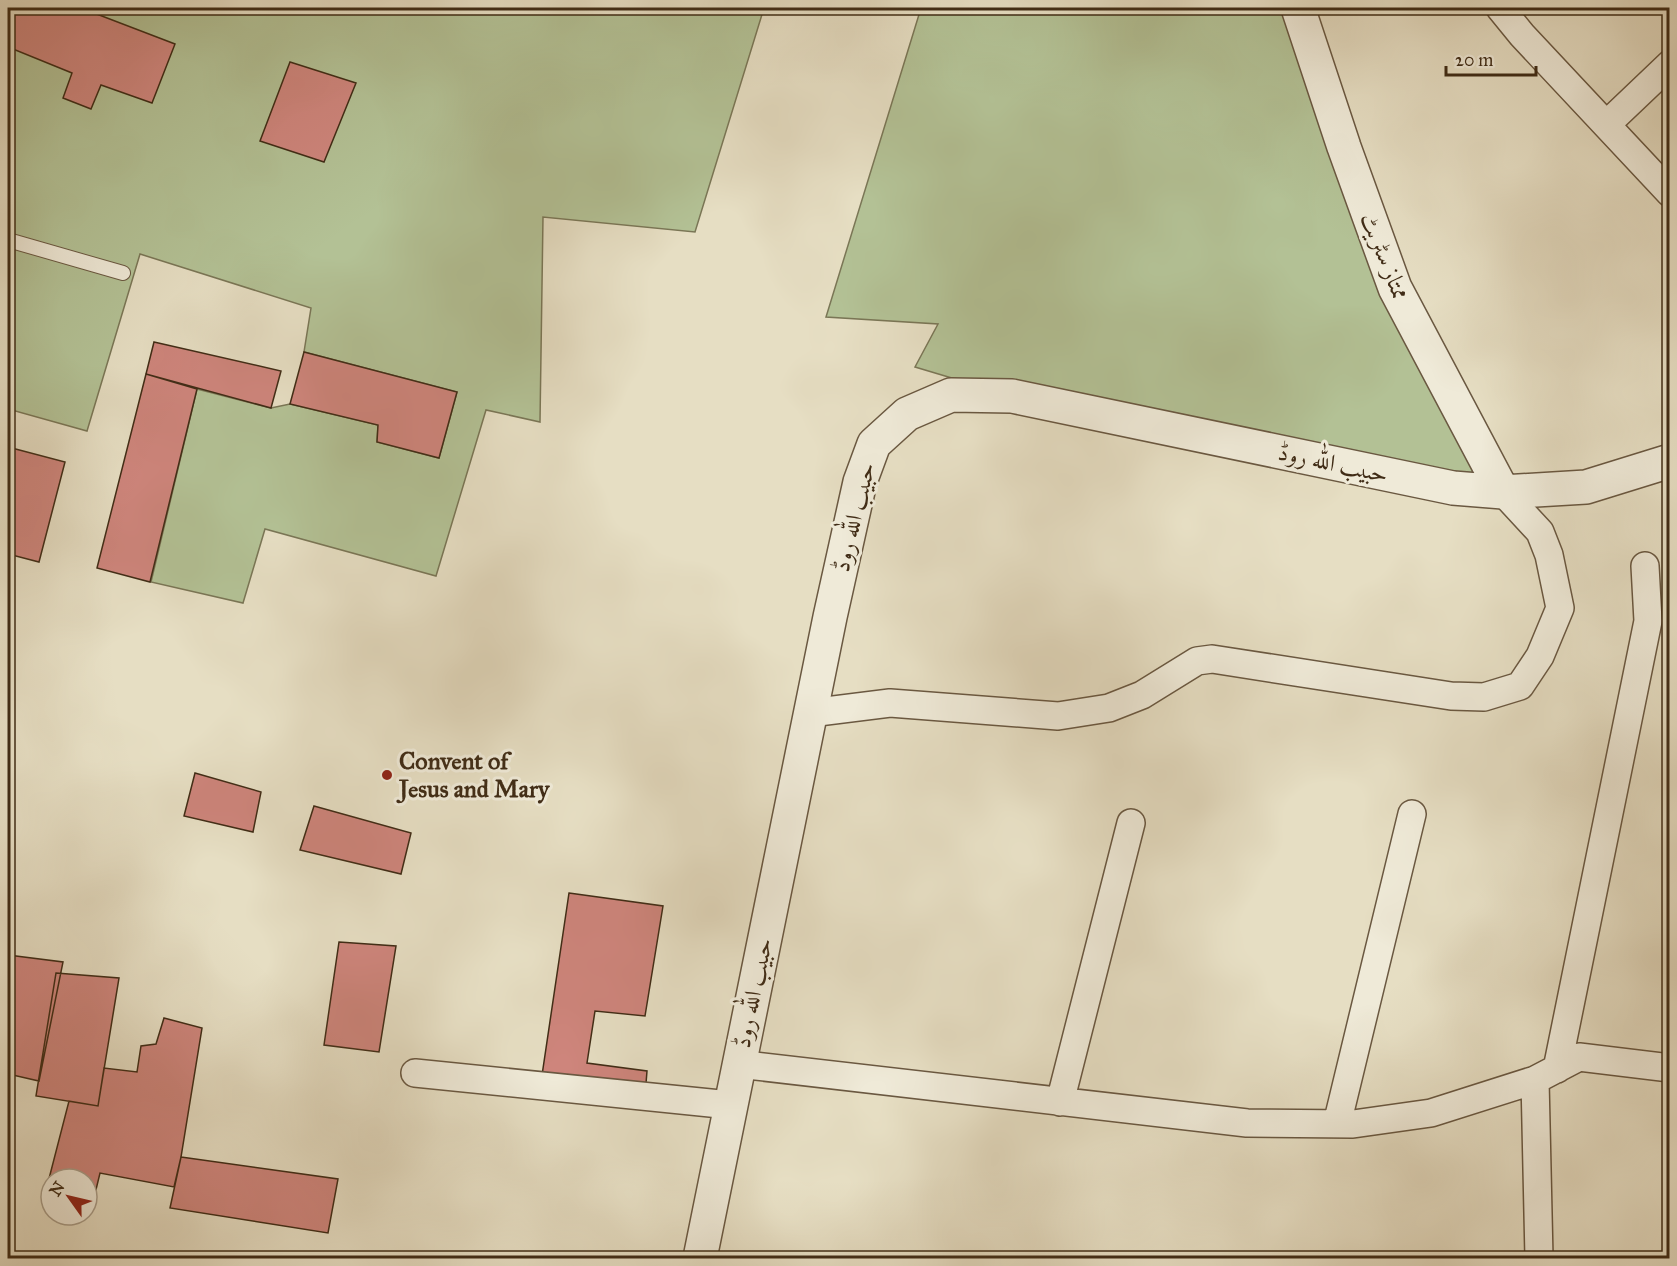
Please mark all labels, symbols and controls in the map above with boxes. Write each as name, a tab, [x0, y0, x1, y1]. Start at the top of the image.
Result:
scale bar	[1446, 39, 1536, 77]
text: 20 m	[1455, 49, 1493, 71]
street label: ممتاز سٹریٹ	[1354, 208, 1416, 304]
street label: حبیب اللہ روڈ	[1275, 433, 1392, 490]
street label: حبیب اللہ روڈ	[822, 458, 883, 575]
place label: Convent of Jesus and Mary	[396, 746, 551, 804]
marker: Convent of Jesus and Mary	[380, 768, 394, 782]
street label: حبیب اللہ روڈ	[723, 934, 780, 1051]
north arrow	[39, 1167, 99, 1227]
text: N	[45, 1178, 69, 1200]

